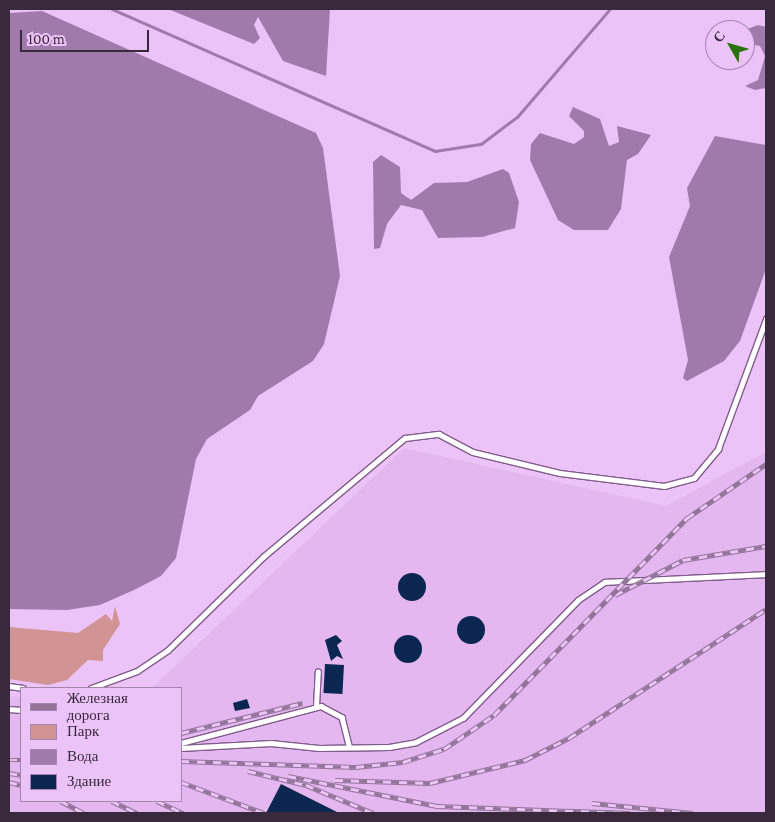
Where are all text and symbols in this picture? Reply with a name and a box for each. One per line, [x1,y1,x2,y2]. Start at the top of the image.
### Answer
scale bar [22,20,151,52]
north arrow [705,20,755,70]
text: С [710,27,728,45]
text: 100 m [28,31,65,47]
legend [20,687,182,802]
text: Железная дорога [67,690,128,723]
text: Парк [67,723,99,739]
text: Вода [67,748,98,764]
text: Здание [67,773,111,789]

